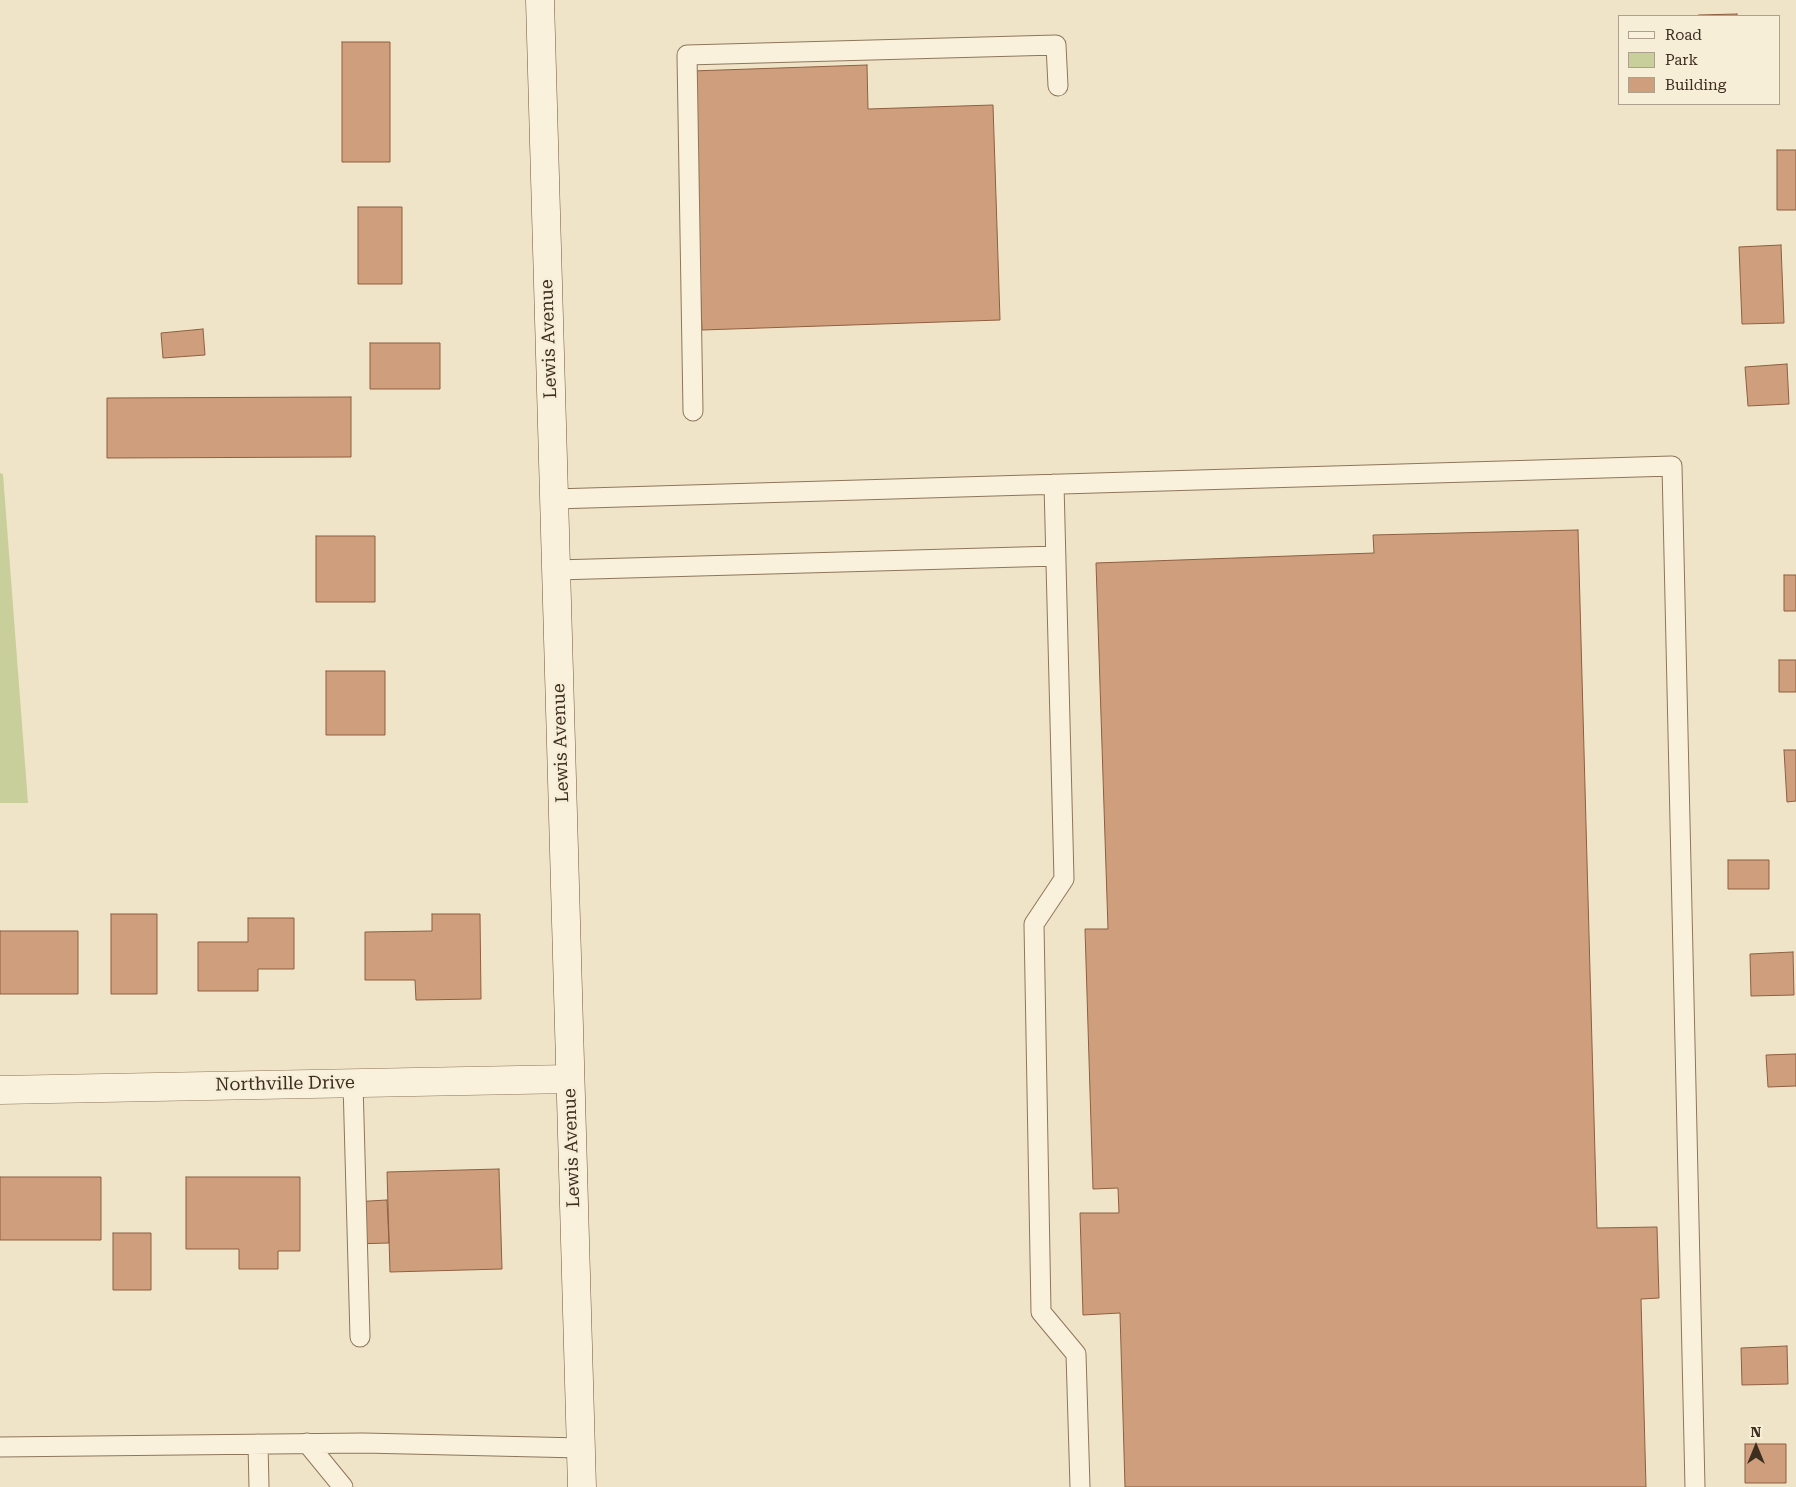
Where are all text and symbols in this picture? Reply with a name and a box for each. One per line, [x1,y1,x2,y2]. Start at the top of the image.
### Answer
legend [1618,15,1781,105]
text: Road [1665,26,1702,44]
text: Park [1665,51,1698,69]
text: Building [1665,76,1726,94]
street label: Lewis Avenue [536,279,562,399]
street label: Lewis Avenue [548,683,574,803]
street label: Northville Drive [215,1072,355,1096]
street label: Lewis Avenue [559,1088,585,1208]
north arrow [1731,1422,1781,1472]
text: N [1751,1424,1761,1440]

